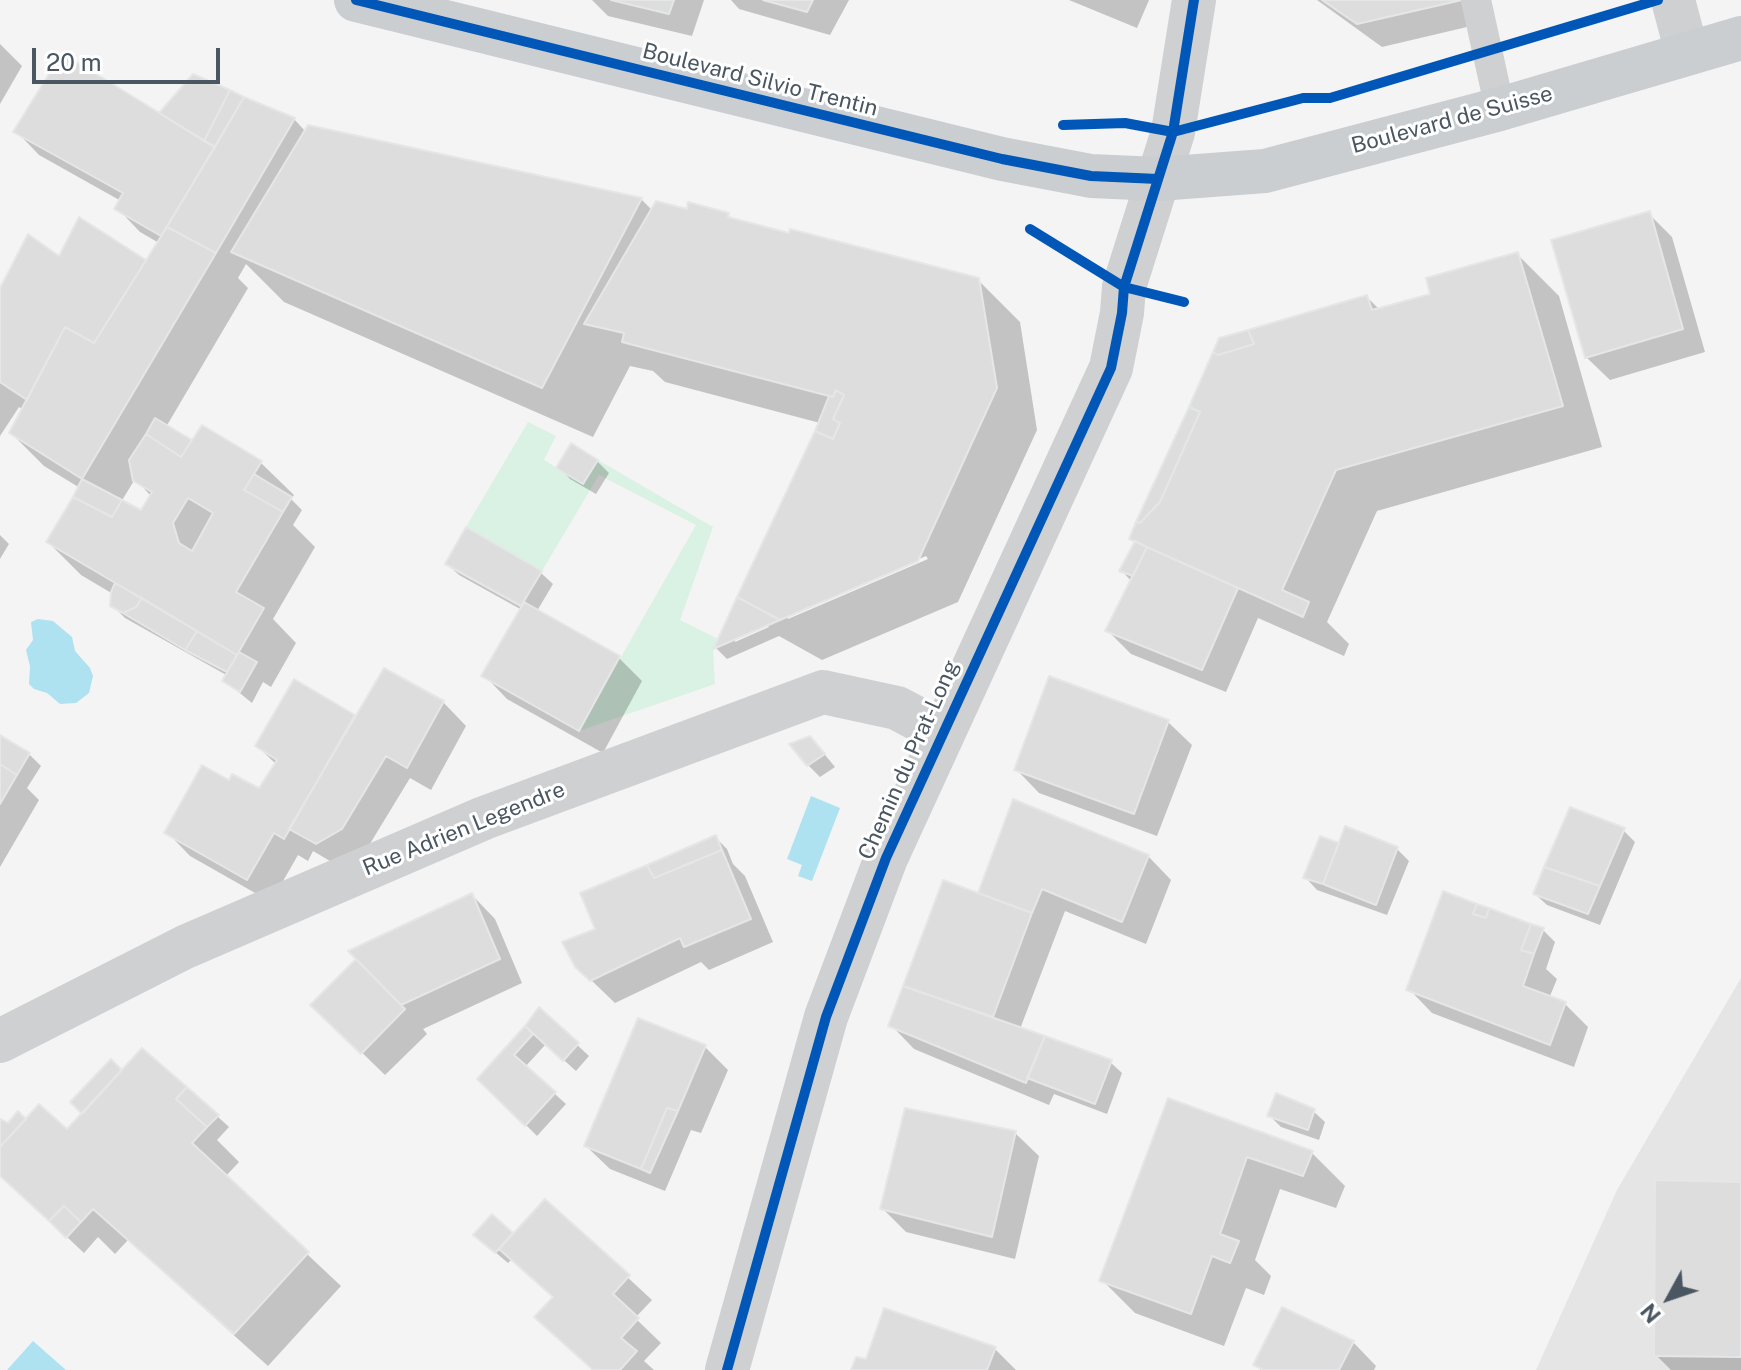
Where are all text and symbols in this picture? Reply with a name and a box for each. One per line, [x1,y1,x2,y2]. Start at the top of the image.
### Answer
scale bar [36,32,224,82]
street label: Boulevard Silvio Trentin [640,38,880,122]
text: 20 m [46,48,102,76]
street label: Boulevard de Suisse [1349,80,1555,160]
street label: Chemin du Prat-Long [853,656,965,864]
street label: Rue Adrien Legendre [359,776,569,882]
north arrow [1629,1258,1709,1338]
text: N [1635,1298,1666,1328]

